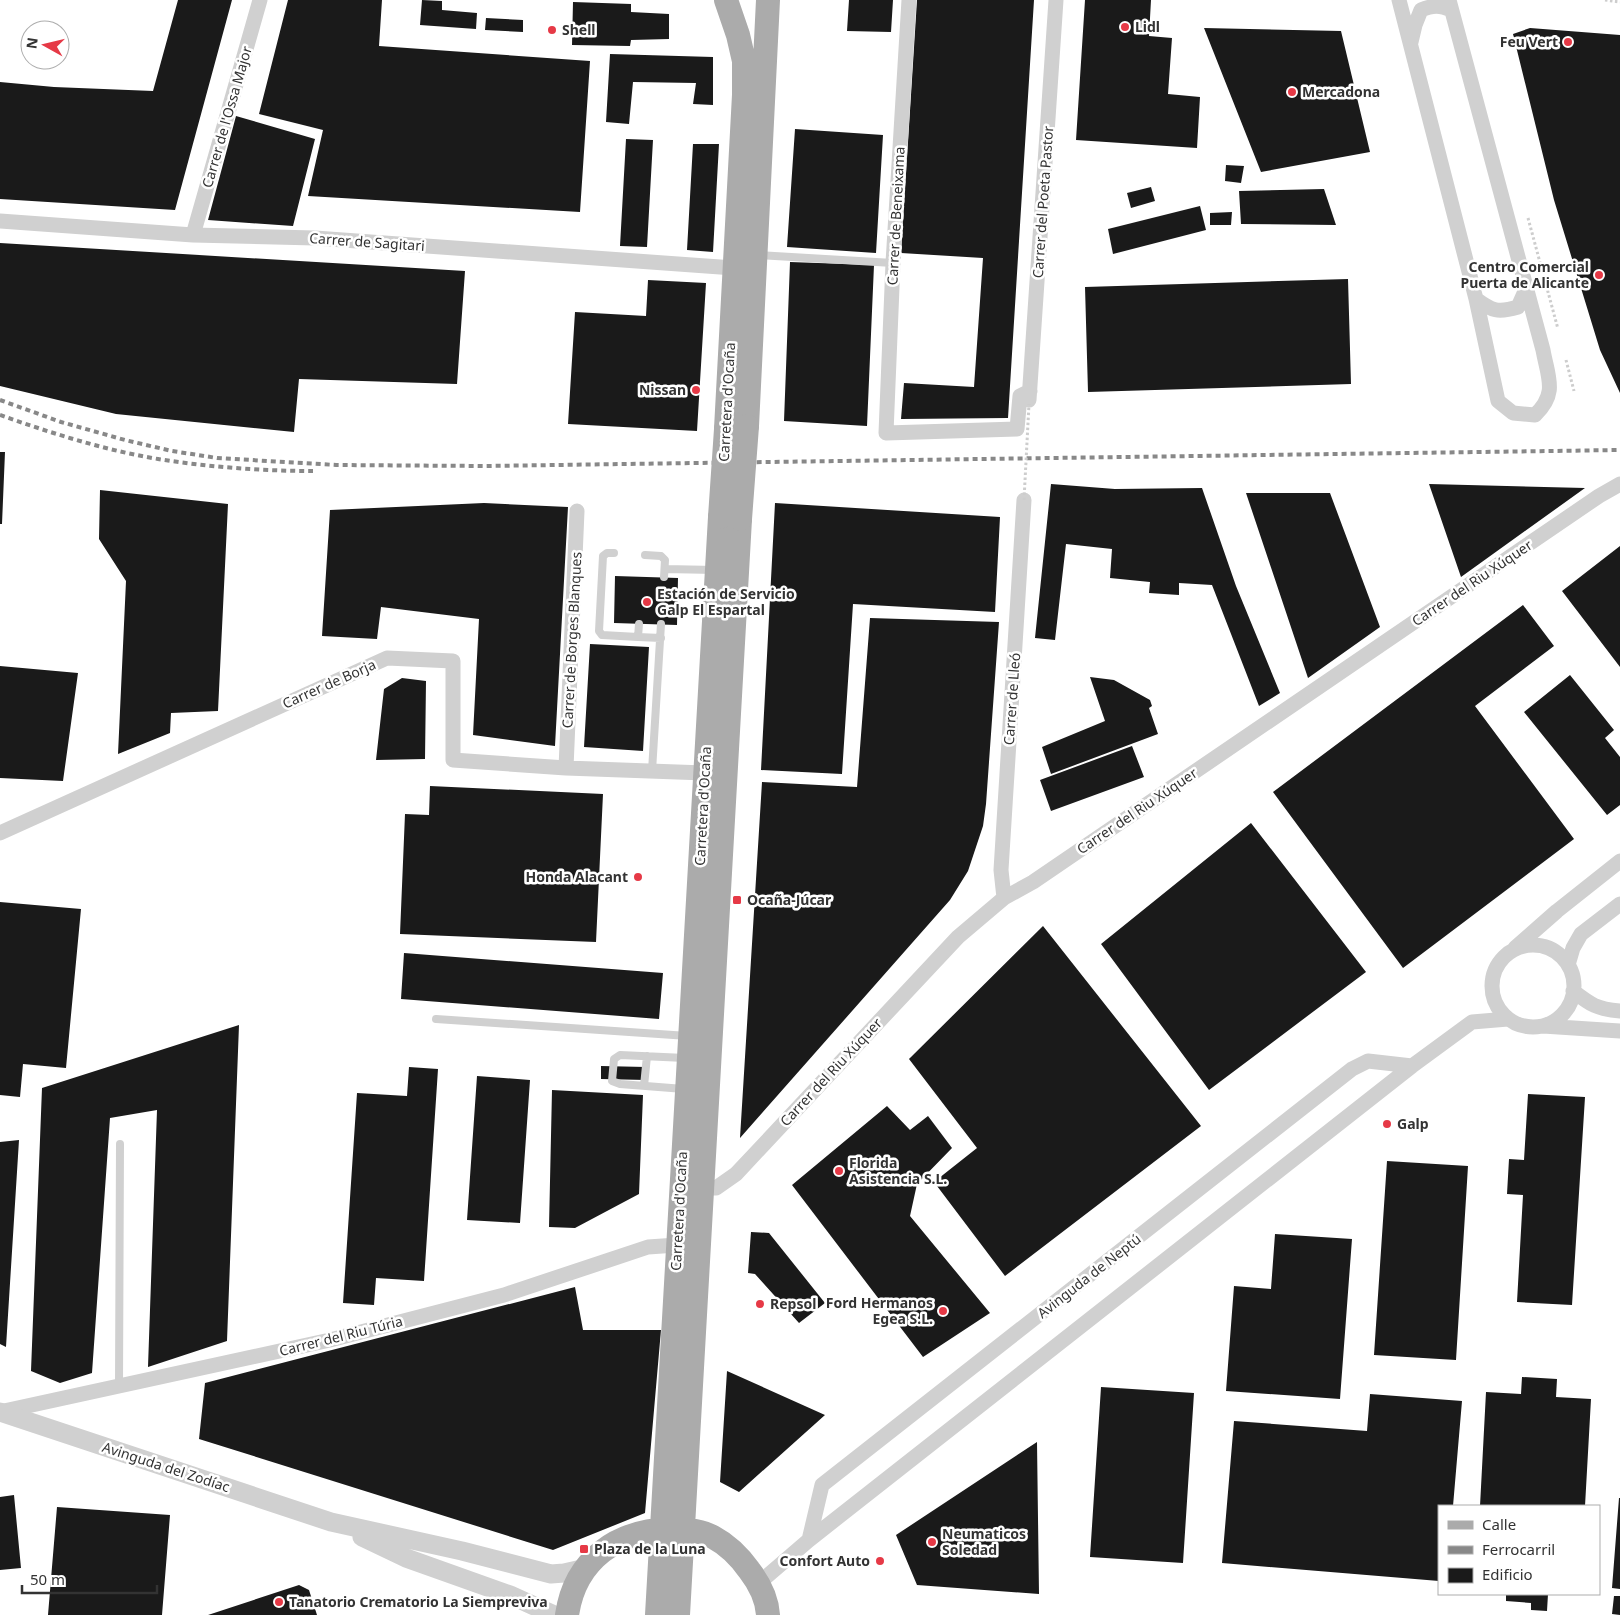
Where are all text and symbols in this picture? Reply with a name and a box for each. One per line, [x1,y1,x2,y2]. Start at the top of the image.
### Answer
place label: Lidl [1135,17,1160,36]
north arrow [20,20,70,70]
place label: Shell [562,20,596,39]
marker: Lidl [1119,21,1131,33]
marker: Shell [546,24,558,36]
place label: Feu Vert [1500,32,1558,51]
text: N [21,36,42,50]
marker: Feu Vert [1562,36,1574,48]
street label: Carrer de l'Ossa Major [197,44,256,190]
place label: Mercadona [1302,82,1380,101]
marker: Mercadona [1286,86,1298,98]
street label: Carrer del Poeta Pastor [1028,125,1057,279]
street label: Carrer de Beneixama [882,146,909,286]
street label: Carrer de Sagitari [309,228,425,255]
place label: Centro Comercial Puerta de Alicante [1460,257,1589,292]
marker: Centro Comercial Puerta de Alicante [1593,269,1605,281]
street label: Carretera d'Ocaña [714,342,739,462]
place label: Nissan [639,380,686,399]
marker: Nissan [690,384,702,396]
street label: Carrer del Riu Xúquer [1408,535,1536,630]
street label: Carrer de Borges Blanques [557,551,586,729]
place label: Estación de Servicio Galp El Espartal [657,584,795,619]
marker: Estación de Servicio Galp El Espartal [641,596,653,608]
street label: Carrer de Lleó [999,652,1024,746]
street label: Carrer de Borja [279,654,378,713]
street label: Carretera d'Ocaña [690,746,715,866]
street label: Carrer del Riu Xúquer [1073,763,1201,858]
place label: Honda Alacant [526,867,628,886]
marker: Honda Alacant [632,871,644,883]
place label: Ocaña-Júcar [747,890,832,909]
marker: Ocaña-Júcar [731,894,743,906]
street label: Carrer del Riu Xúquer [775,1013,886,1130]
place label: Galp [1397,1114,1429,1133]
marker: Galp [1381,1118,1393,1130]
street label: Carretera d'Ocaña [666,1151,691,1271]
place label: Florida Asistencia S.L. [849,1153,947,1188]
marker: Florida Asistencia S.L. [833,1165,845,1177]
street label: Avinguda de Neptú [1033,1229,1144,1322]
place label: Ford Hermanos Egea S.L. [826,1293,933,1328]
place label: Repsol [770,1294,816,1313]
marker: Repsol [754,1298,766,1310]
marker: Ford Hermanos Egea S.L. [937,1305,949,1317]
street label: Carrer del Riu Túria [277,1311,405,1360]
street label: Avinguda del Zodíac [100,1437,232,1496]
legend [1438,1505,1600,1595]
text: Calle [1482,1514,1516,1534]
place label: Neumaticos Soledad [942,1524,1026,1559]
marker: Neumaticos Soledad [926,1536,938,1548]
place label: Plaza de la Luna [594,1539,706,1558]
text: Ferrocarril [1482,1539,1555,1559]
marker: Plaza de la Luna [578,1543,590,1555]
place label: Confort Auto [779,1551,870,1570]
marker: Confort Auto [874,1555,886,1567]
scale bar [22,1562,158,1594]
text: Edificio [1482,1564,1533,1584]
text: 50 m [30,1569,65,1589]
place label: Tanatorio Crematorio La Siempreviva [289,1592,548,1611]
marker: Tanatorio Crematorio La Siempreviva [273,1596,285,1608]

